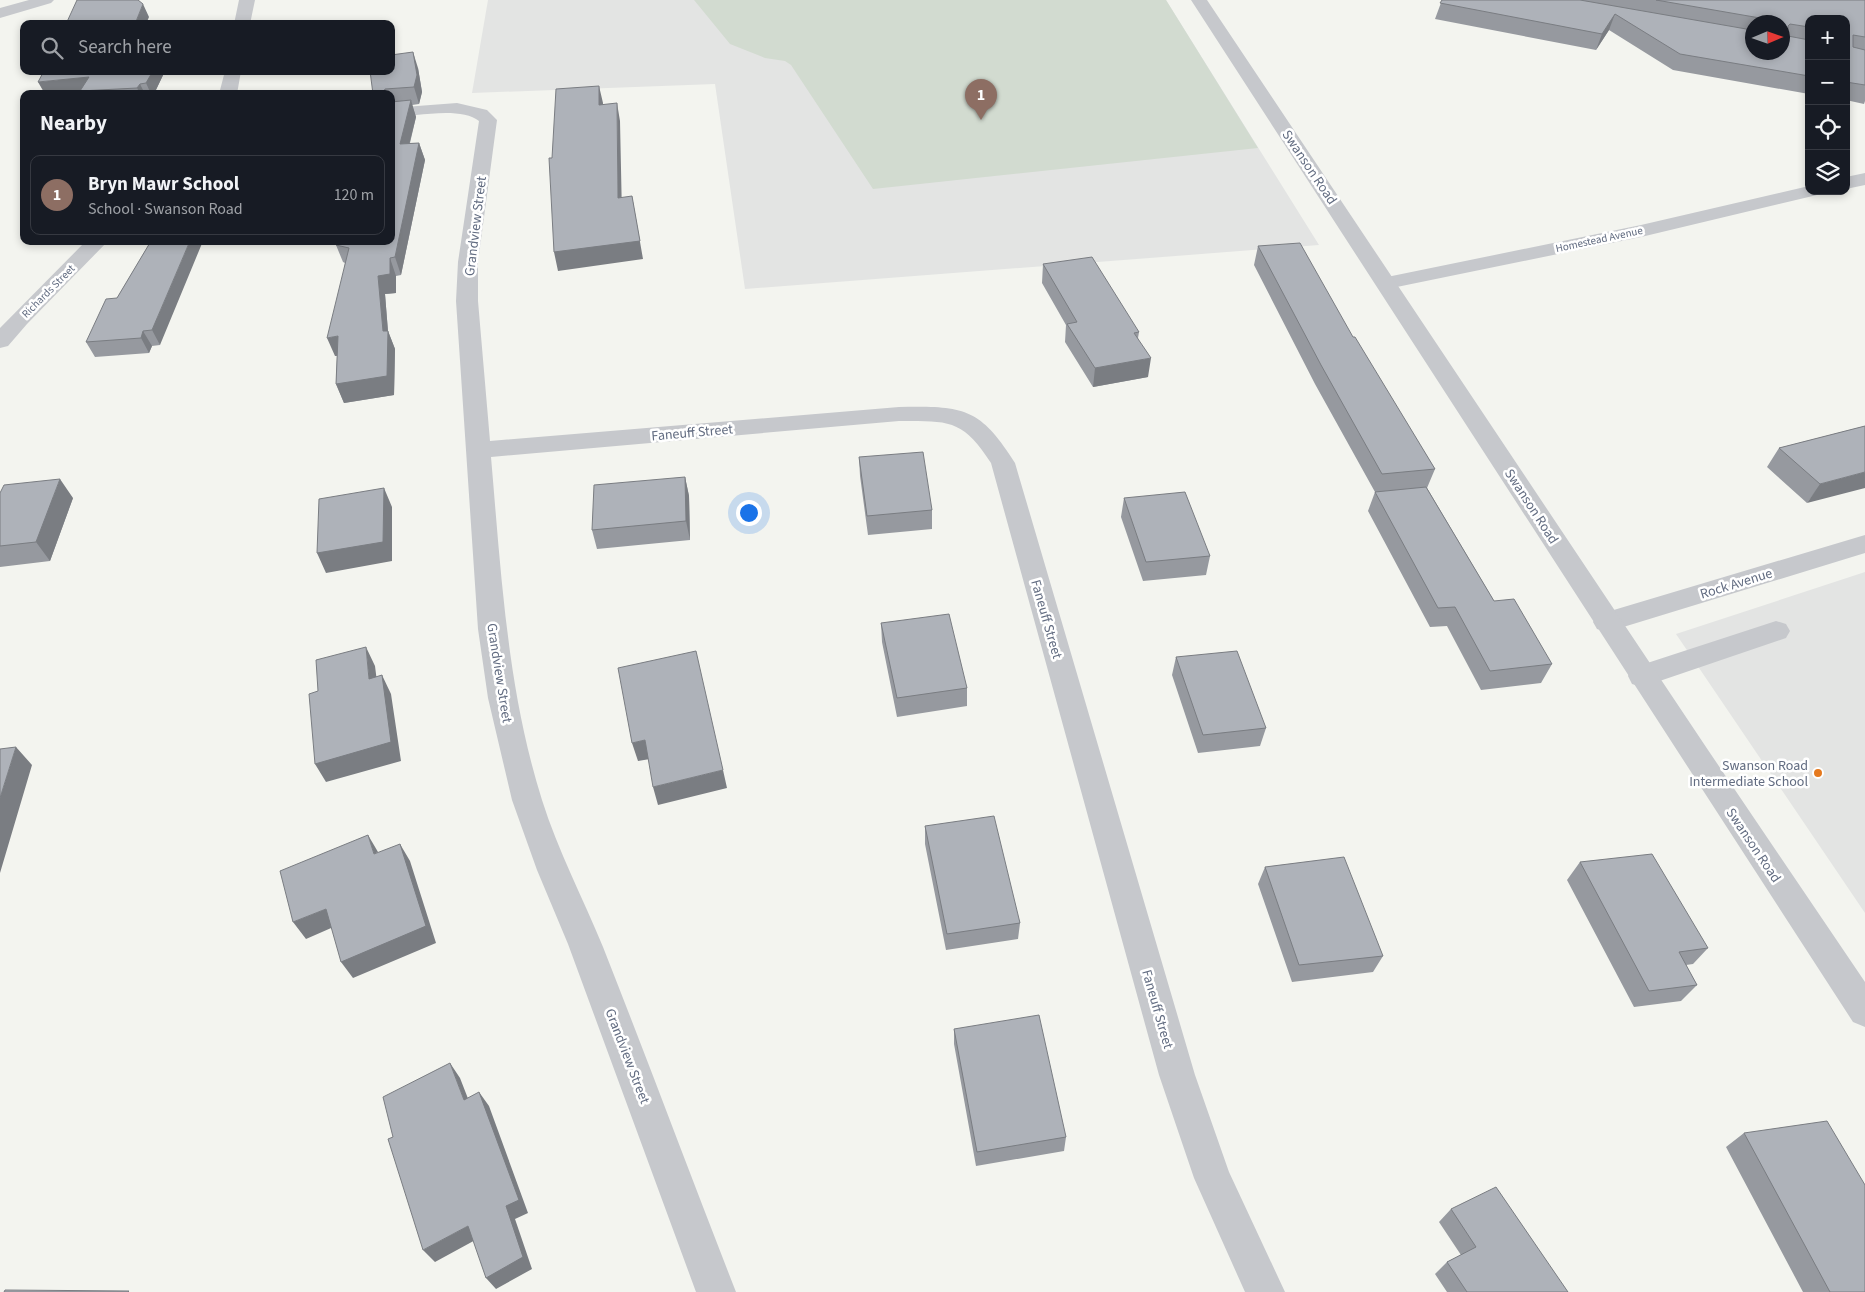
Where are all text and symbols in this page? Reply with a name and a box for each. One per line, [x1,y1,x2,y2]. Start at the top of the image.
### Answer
north arrow [1745,15,1790,60]
map controls [1805,15,1850,195]
button: + [1805,15,1850,60]
search box [20,20,395,75]
icon: search [38,34,66,62]
text: Search here [78,34,172,61]
button: − [1805,60,1850,105]
pin: 1 [965,79,997,120]
button: locate [1805,105,1850,150]
text: Nearby [40,108,107,138]
street label: Swanson Road [1277,126,1342,209]
button: layers [1805,150,1850,195]
text: Bryn Mawr School [88,171,239,198]
street label: Grandview Street [460,175,492,277]
text: 1 [53,184,61,206]
text: 120 m [334,184,374,206]
text: School · Swanson Road [88,198,243,220]
street label: Homestead Avenue [1554,223,1645,256]
street label: Richards Street [18,261,78,321]
street label: Faneuff Street [651,419,734,447]
street label: Swanson Road [1499,465,1563,548]
your location [736,500,762,526]
street label: Rock Avenue [1698,563,1775,604]
street label: Faneuff Street [1025,577,1067,662]
street label: Grandview Street [481,622,517,725]
place label: Swanson Road Intermediate School [1689,756,1808,792]
marker: Swanson Road Intermediate School [1812,767,1824,779]
street label: Swanson Road [1721,804,1786,887]
street label: Faneuff Street [1136,967,1178,1052]
street label: Grandview Street [600,1006,655,1107]

